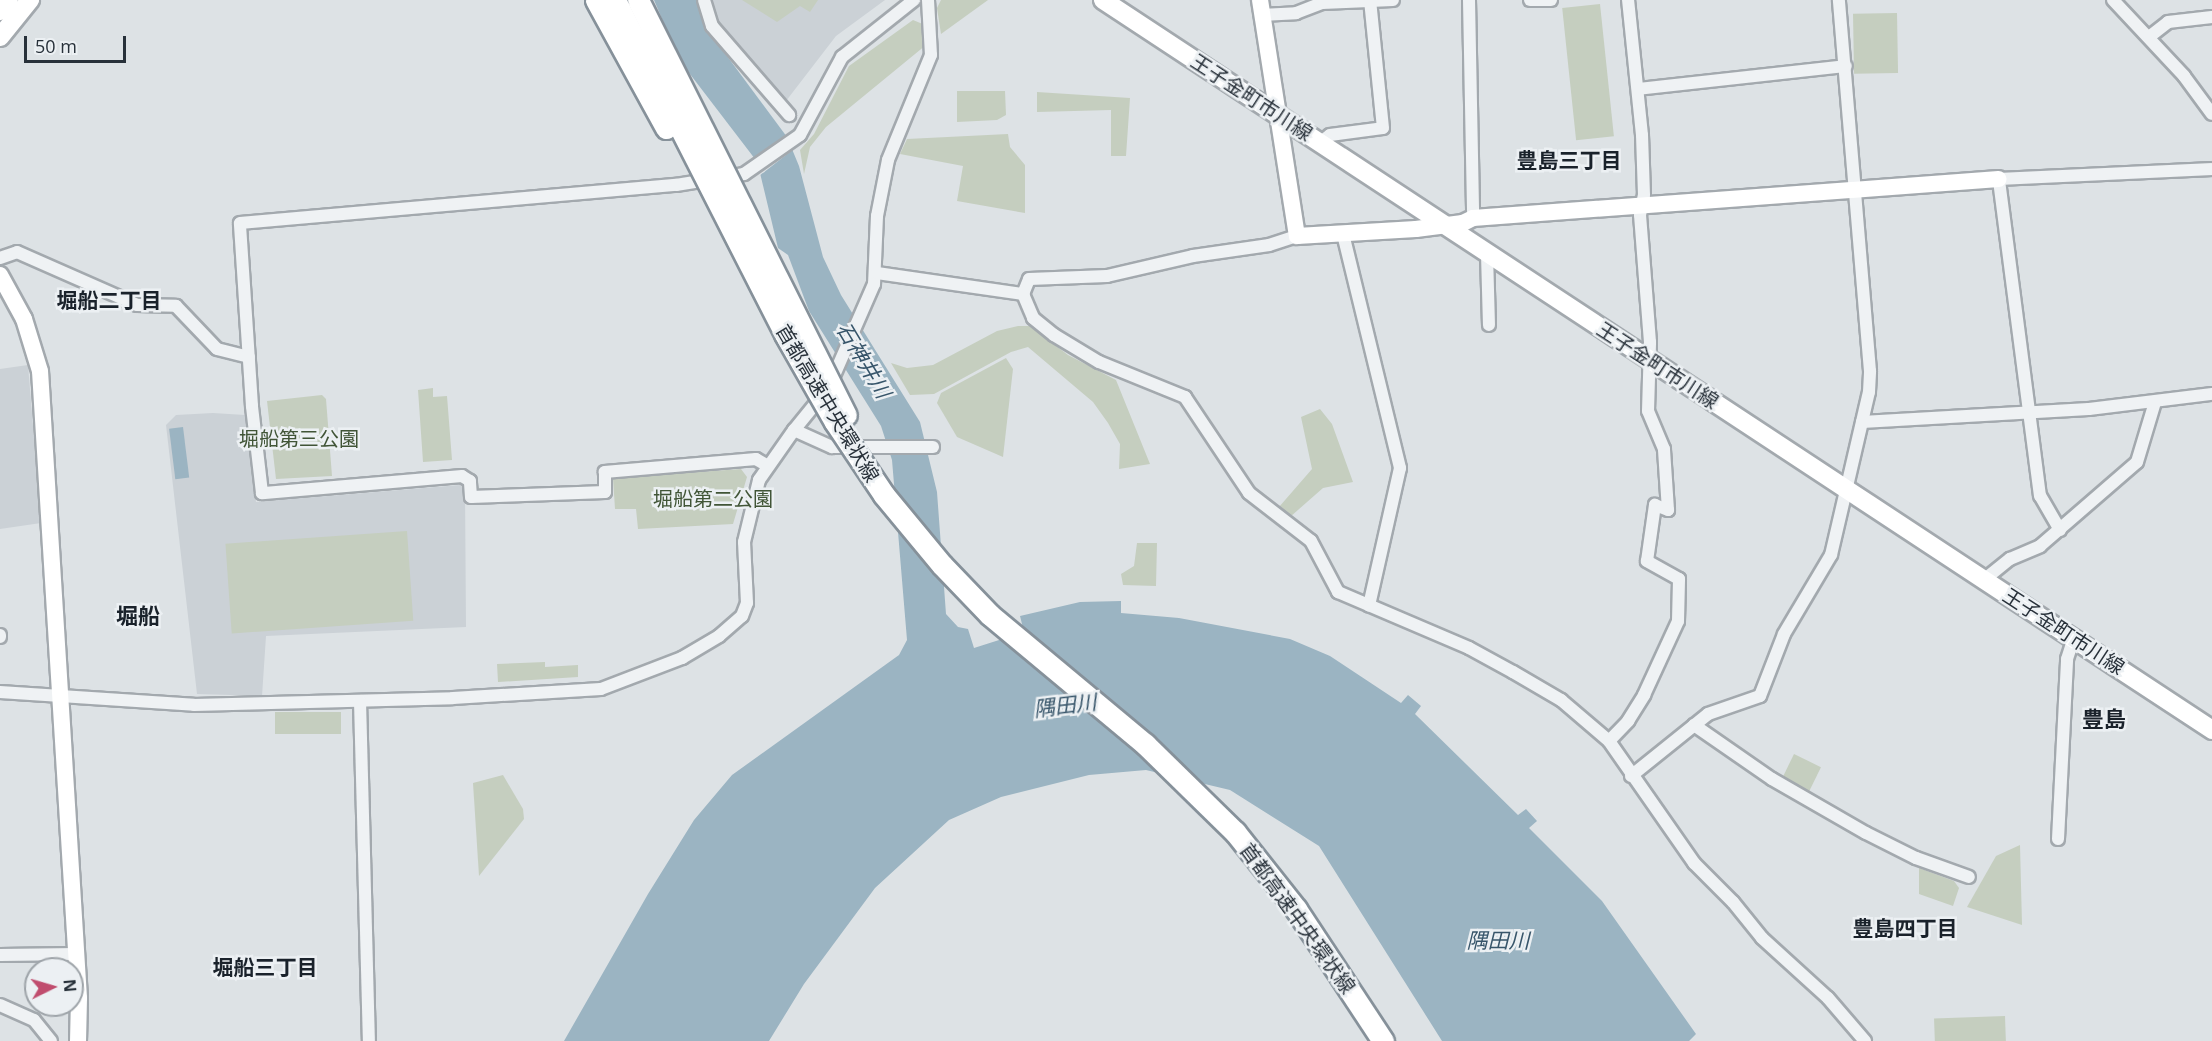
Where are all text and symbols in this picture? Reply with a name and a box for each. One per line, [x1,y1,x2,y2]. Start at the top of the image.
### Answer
scale bar [27,24,129,62]
text: 50 m [35,34,77,58]
street label: 王子金町市川線 [1187,49,1317,145]
district label: 豊島三丁目 [1517,147,1621,173]
district label: 堀船二丁目 [57,287,161,313]
street label: 王子金町市川線 [1593,317,1723,413]
water label: 石神井川 [832,318,896,402]
street label: 首都高速中央環状線 [771,320,885,486]
park label: 堀船第三公園 [239,426,359,450]
park label: 堀船第二公園 [653,486,773,510]
street label: 王子金町市川線 [1999,583,2129,679]
district label: 堀船 [116,603,160,629]
water label: 隅田川 [1032,689,1098,721]
district label: 豊島 [2082,706,2126,732]
street label: 首都高速中央環状線 [1235,838,1361,998]
district label: 豊島四丁目 [1853,915,1957,941]
water label: 隅田川 [1467,927,1529,953]
district label: 堀船三丁目 [213,954,317,980]
north arrow [24,957,84,1017]
text: N [58,978,81,993]

